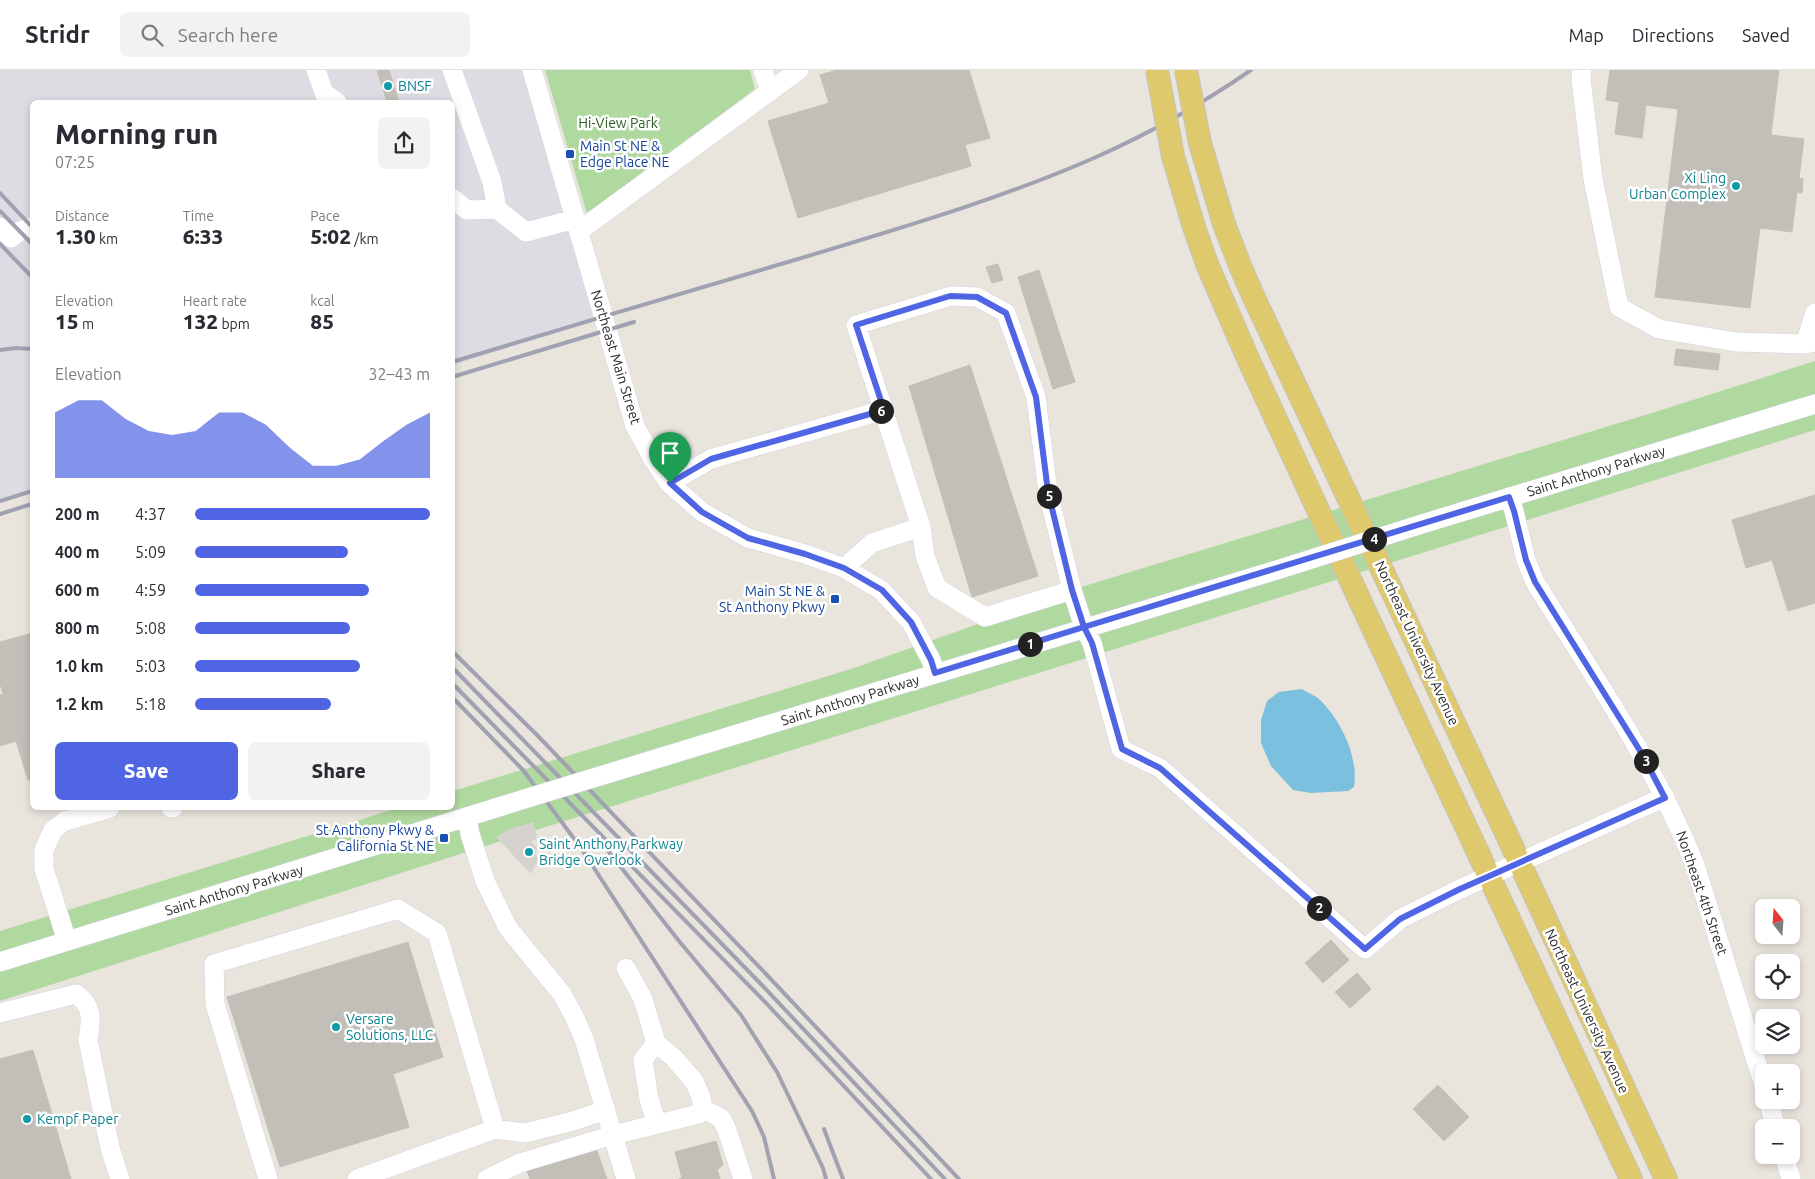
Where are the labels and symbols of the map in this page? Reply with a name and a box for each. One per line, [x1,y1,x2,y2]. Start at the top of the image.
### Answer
place label: BNSF [398,78,432,94]
marker: BNSF [382,80,394,92]
park label: Hi-View Park [578,115,658,131]
place label: Main St NE & Edge Place NE [580,138,670,170]
marker: Main St NE & Edge Place NE [564,148,576,160]
place label: Xi Ling Urban Complex [1629,170,1726,202]
marker: Xi Ling Urban Complex [1730,180,1742,192]
street label: Northeast Main Street [588,288,644,427]
pin: 6 [868,398,894,424]
pin [649,432,691,483]
street label: Saint Anthony Parkway [1525,442,1667,500]
pin: 5 [1036,484,1062,508]
pin: 4 [1362,526,1386,552]
street label: Northeast University Avenue [1372,558,1462,728]
place label: Main St NE & St Anthony Pkwy [719,583,826,615]
marker: Main St NE & St Anthony Pkwy [829,593,841,605]
pin: 1 [1018,632,1042,656]
street label: Saint Anthony Parkway [779,671,921,729]
pin: 3 [1634,748,1658,774]
place label: St Anthony Pkwy & California St NE [316,822,435,854]
street label: Northeast 4th Street [1673,829,1731,958]
marker: St Anthony Pkwy & California St NE [438,832,450,844]
place label: Saint Anthony Parkway Bridge Overlook [539,836,683,868]
marker: Saint Anthony Parkway Bridge Overlook [523,846,535,858]
street label: Saint Anthony Parkway [163,861,305,919]
pin: 2 [1306,896,1332,920]
north arrow [1755,899,1800,944]
street label: Northeast University Avenue [1542,926,1632,1096]
place label: Versare Solutions, LLC [346,1011,434,1043]
marker: Versare Solutions, LLC [330,1021,342,1033]
place label: Kempf Paper [37,1111,119,1127]
marker: Kempf Paper [21,1113,33,1125]

